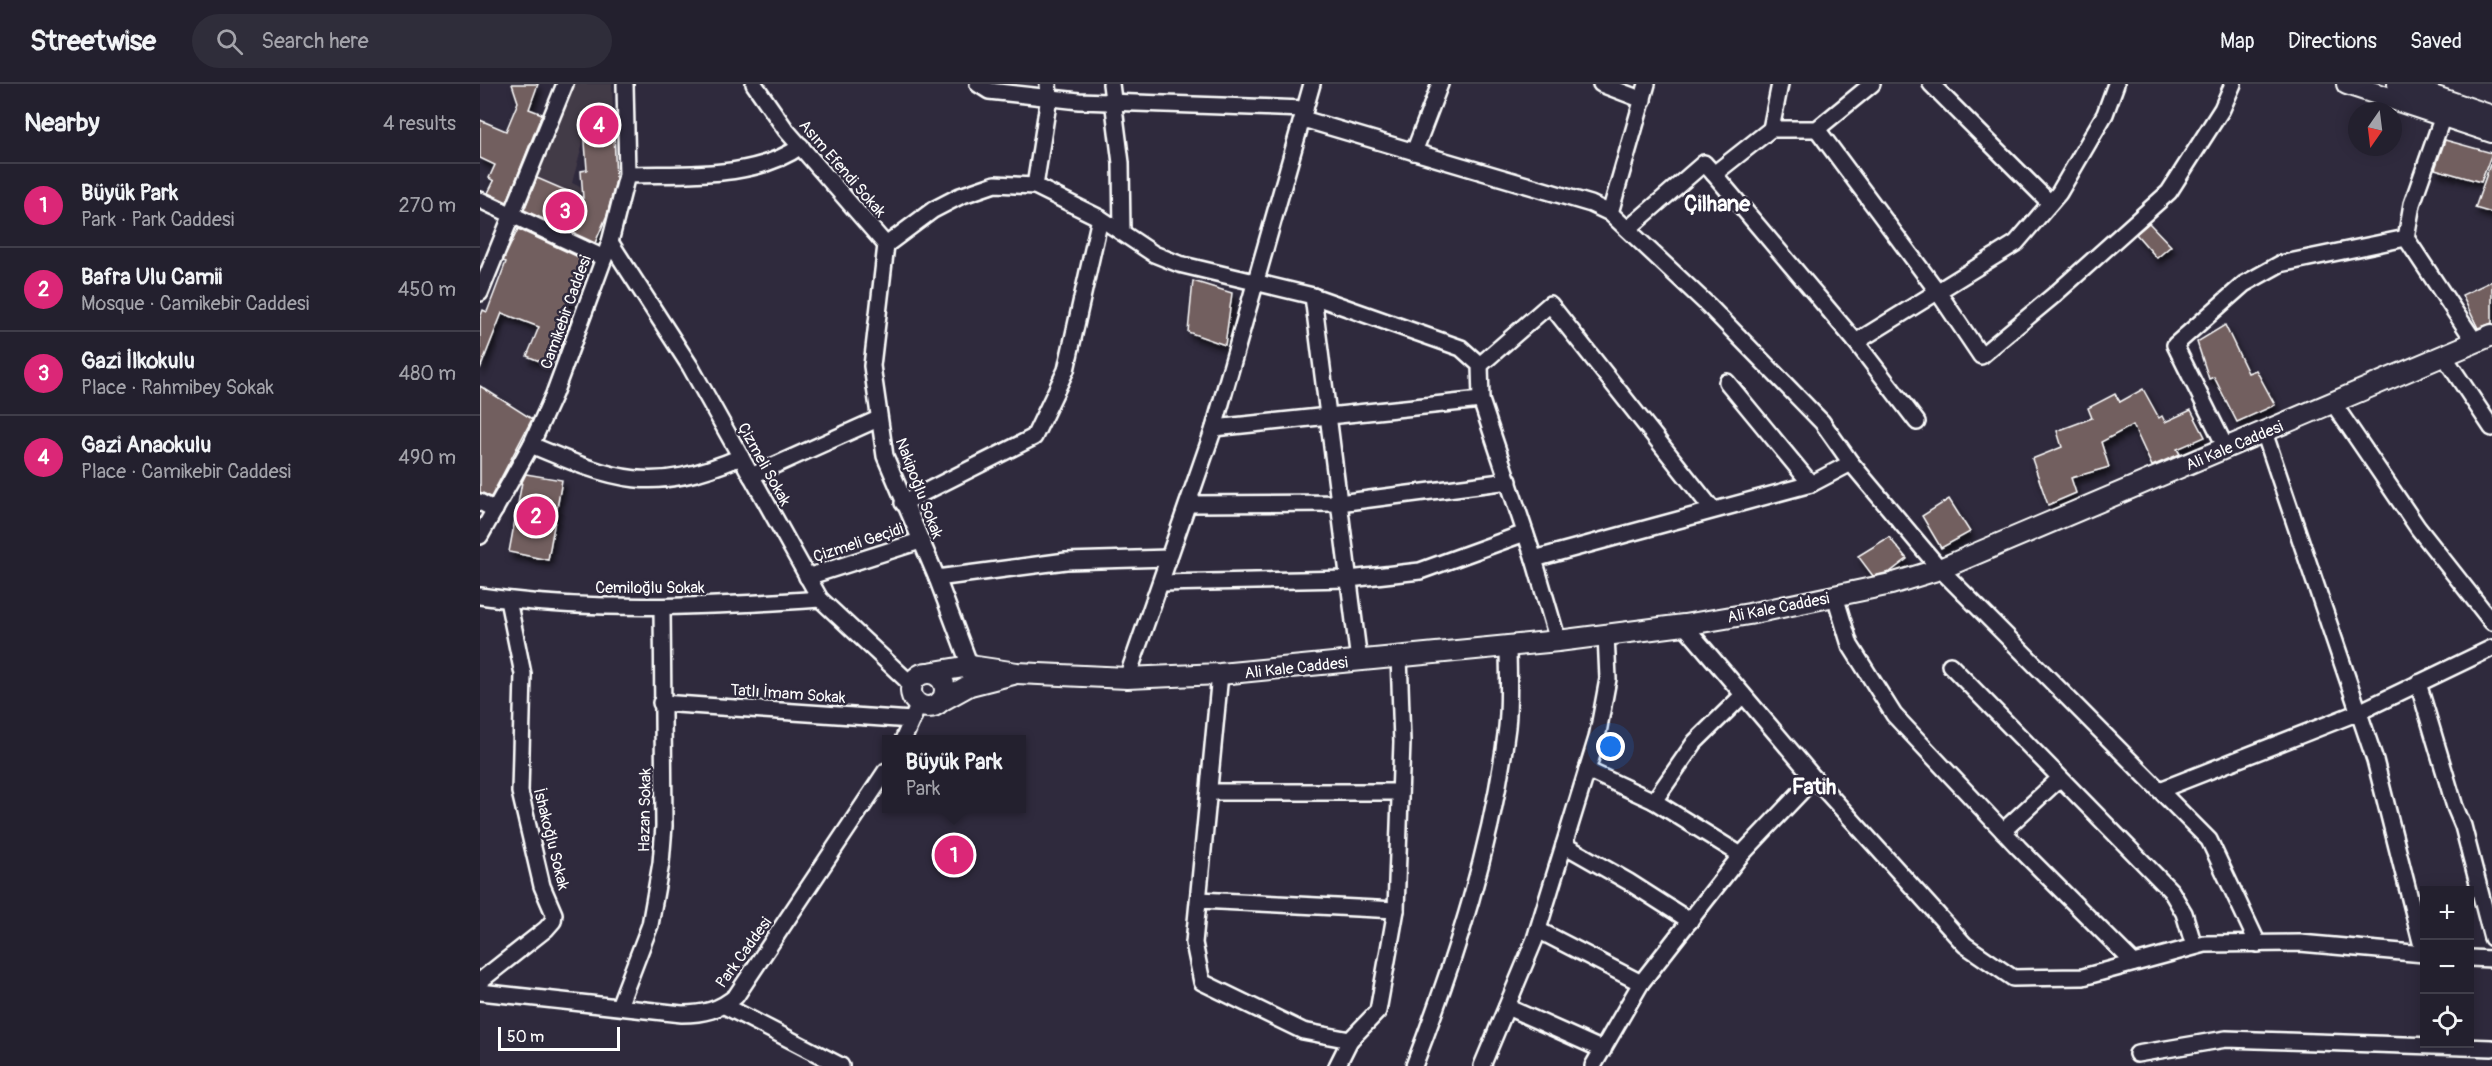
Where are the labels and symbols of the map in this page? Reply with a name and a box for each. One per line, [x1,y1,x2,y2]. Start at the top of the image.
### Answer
pin: 4 [580,102,618,147]
north arrow [2348,102,2402,156]
street label: Asım Efendi Sokak [794,116,890,222]
pin: 3 [546,188,584,234]
district label: Çilhane [1684,190,1751,218]
street label: Camikebir Caddesi [536,252,596,372]
street label: Ali Kale Caddesi [2183,416,2286,475]
street label: Çizmeli Sokak [733,419,795,510]
street label: Nakipoğlu Sokak [891,435,948,542]
pin: 2 [516,494,556,538]
street label: Çizmeli Geçidi [811,519,906,567]
street label: Cemiloğlu Sokak [595,578,705,598]
street label: Ali Kale Caddesi [1725,588,1831,628]
street label: Ali Kale Caddesi [1243,653,1349,683]
street label: Tatlı İmam Sokak [730,680,847,708]
your location [1596,732,1625,761]
street label: Hazan Sokak [634,767,656,852]
district label: Fatih [1792,773,1836,801]
street label: İshakoğlu Sokak [529,786,573,893]
pin: 1 [934,832,974,878]
street label: Park Caddesi [711,913,776,992]
scale bar [498,1024,620,1052]

